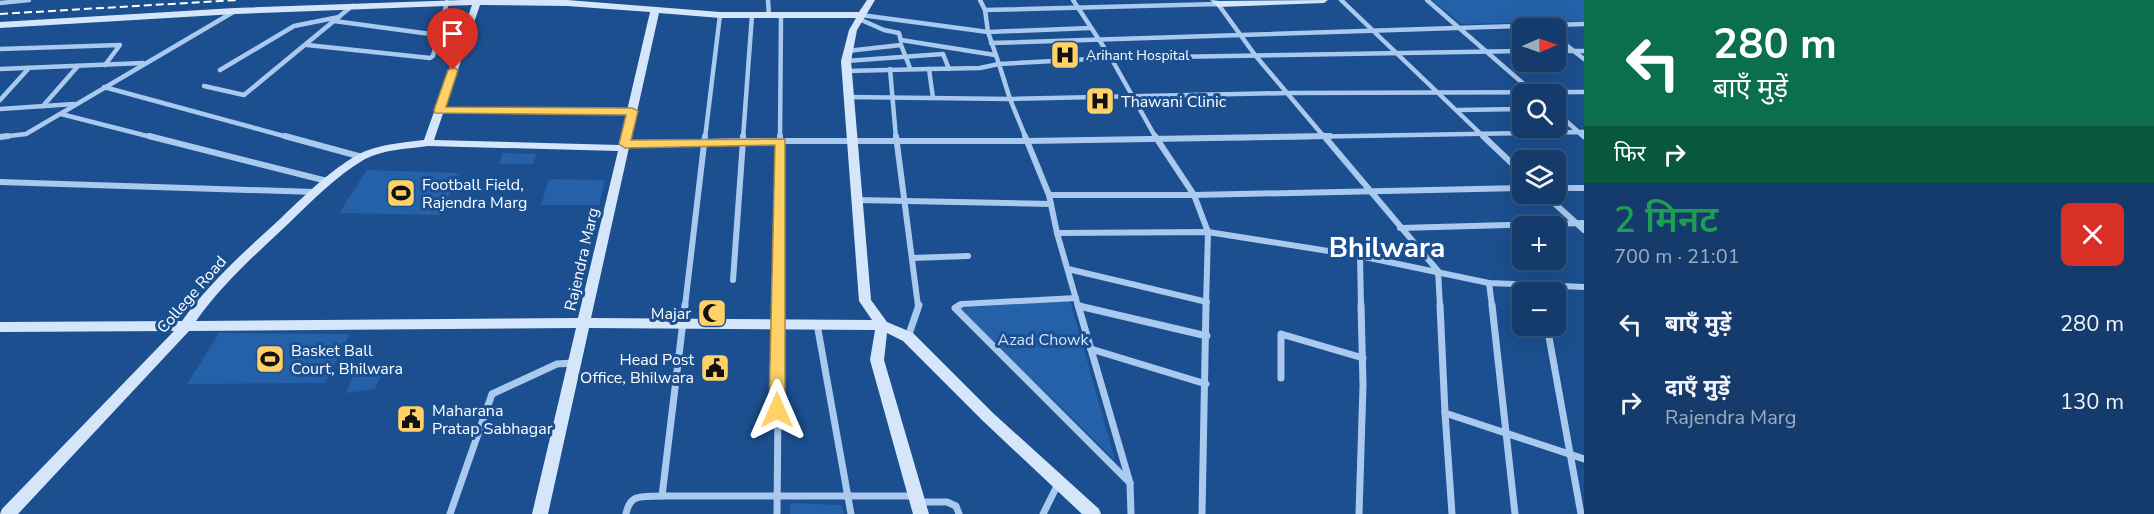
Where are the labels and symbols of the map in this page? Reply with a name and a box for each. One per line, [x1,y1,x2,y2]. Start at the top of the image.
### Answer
pin [427,8,478,70]
north arrow [1512,18,1566,72]
hospital icon: Arihant Hospital [1049,39,1081,71]
place label: Arihant Hospital [1086,46,1190,65]
hospital icon: Thawani Clinic [1084,85,1116,117]
place label: Thawani Clinic [1121,91,1227,113]
place label: Football Field, Rajendra Marg [422,174,527,214]
sports icon: Football Field, Rajendra Marg [385,177,417,209]
street label: Rajendra Marg [559,205,605,313]
district label: Bhilwara [1329,229,1445,267]
street label: College Road [152,251,232,338]
mosque icon: Majar [696,297,728,329]
place label: Majar [651,303,691,325]
park label: Azad Chowk [998,329,1089,351]
place label: Basket Ball Court, Bhilwara [291,340,403,380]
sports icon: Basket Ball Court, Bhilwara [254,343,286,375]
place label: Head Post Office, Bhilwara [580,349,694,389]
public building icon: Head Post Office, Bhilwara [699,352,731,384]
position arrow [745,378,809,442]
place label: Maharana Pratap Sabhagar [432,400,553,440]
public building icon: Maharana Pratap Sabhagar [395,403,427,435]

